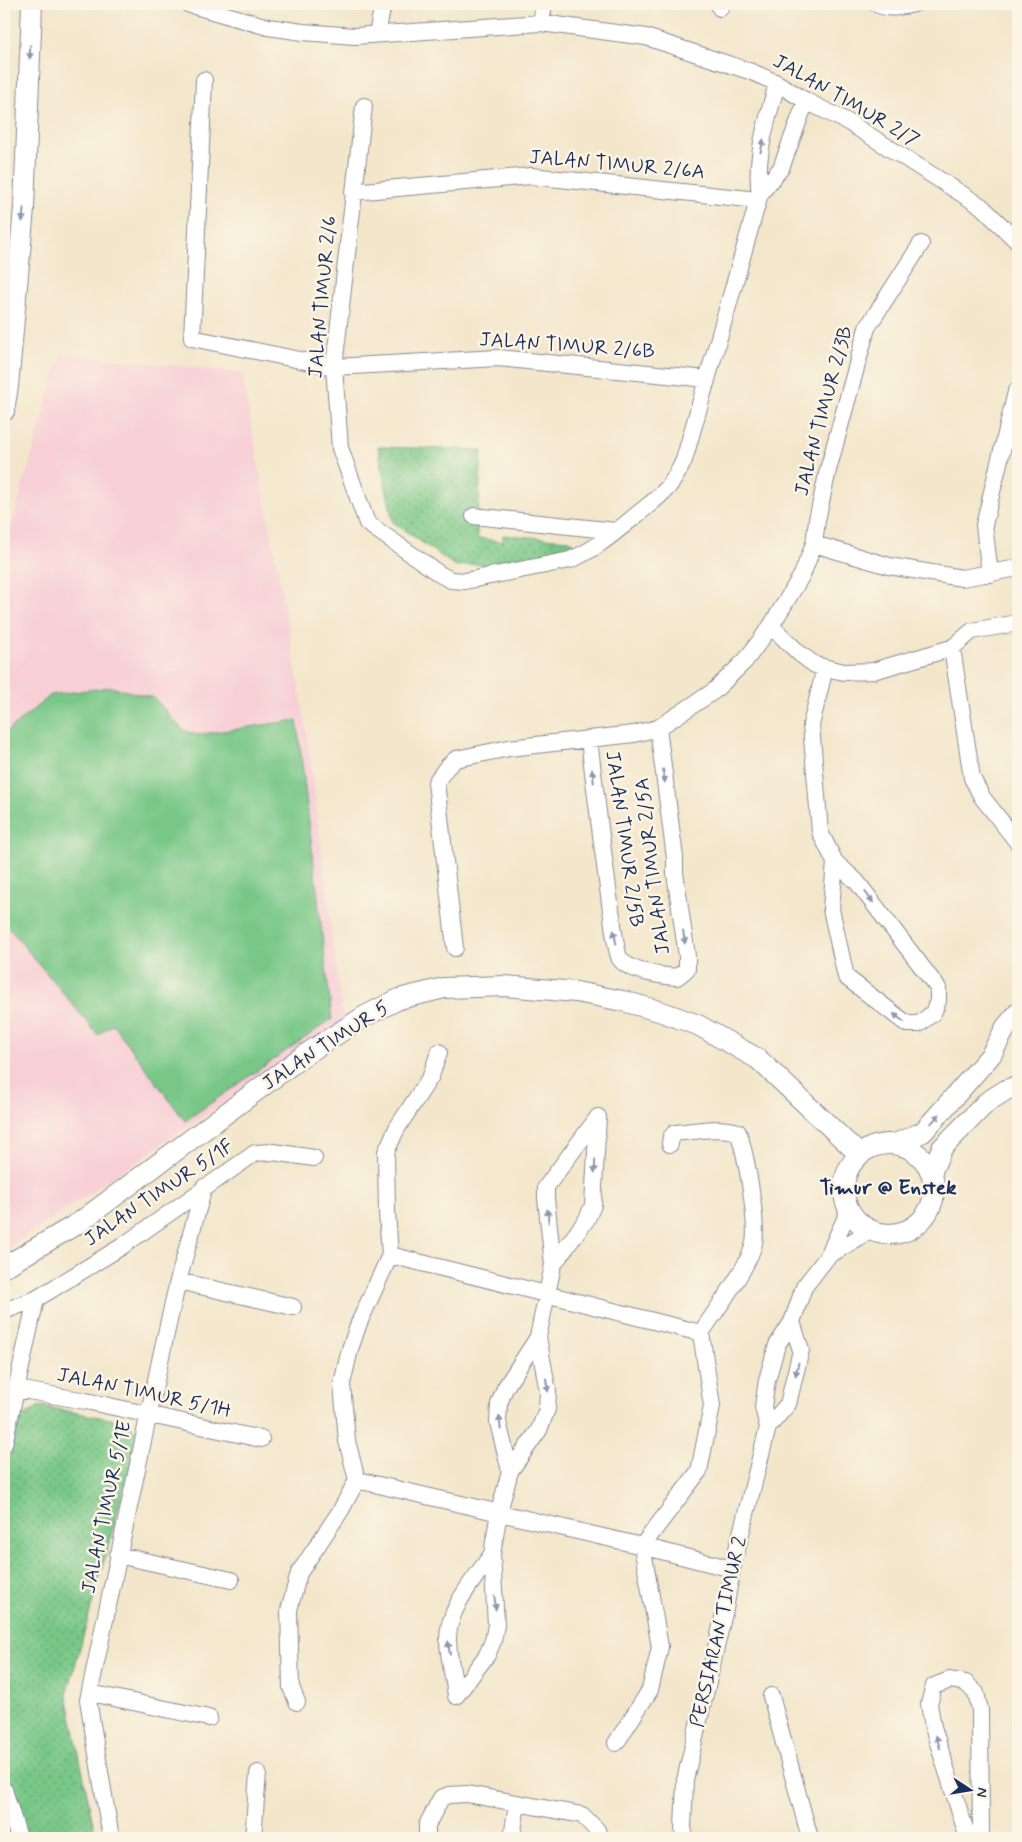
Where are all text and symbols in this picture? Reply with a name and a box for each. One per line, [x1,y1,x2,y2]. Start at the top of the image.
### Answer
one-way arrow [26,45,34,61]
street label: JALAN TIMUR 2/7 [768,48,924,154]
one-way arrow [758,138,766,153]
street label: JALAN TIMUR 2/6A [528,144,706,186]
one-way arrow [19,207,27,223]
street label: JALAN TIMUR 2/6 [302,215,344,379]
street label: JALAN TIMUR 2/3B [788,323,860,499]
street label: JALAN TIMUR 2/6B [478,326,656,366]
street label: JALAN TIMUR 2/5B [598,749,650,929]
one-way arrow [589,768,597,784]
one-way arrow [660,769,668,785]
street label: JALAN TIMUR 2/5A [629,776,677,956]
one-way arrow [863,890,874,903]
one-way arrow [611,929,619,945]
one-way arrow [680,930,688,946]
street label: JALAN TIMUR 5 [257,995,395,1097]
one-way arrow [893,1012,906,1023]
one-way arrow [929,1113,941,1125]
street label: JALAN TIMUR 5/1F [79,1133,239,1253]
one-way arrow [591,1158,599,1174]
district label: Timur @ Enstek [819,1174,957,1202]
one-way arrow [544,1208,552,1224]
street label: JALAN TIMUR 5/1H [55,1361,233,1425]
one-way arrow [793,1361,801,1376]
one-way arrow [543,1377,551,1393]
one-way arrow [495,1415,503,1431]
street label: JALAN TIMUR 5/1E [76,1418,138,1596]
street label: PERSIARAN TIMUR 2 [684,1534,754,1730]
one-way arrow [491,1595,499,1611]
one-way arrow [445,1640,453,1656]
one-way arrow [933,1734,941,1749]
north arrow [944,1764,994,1814]
text: N [972,1786,992,1799]

